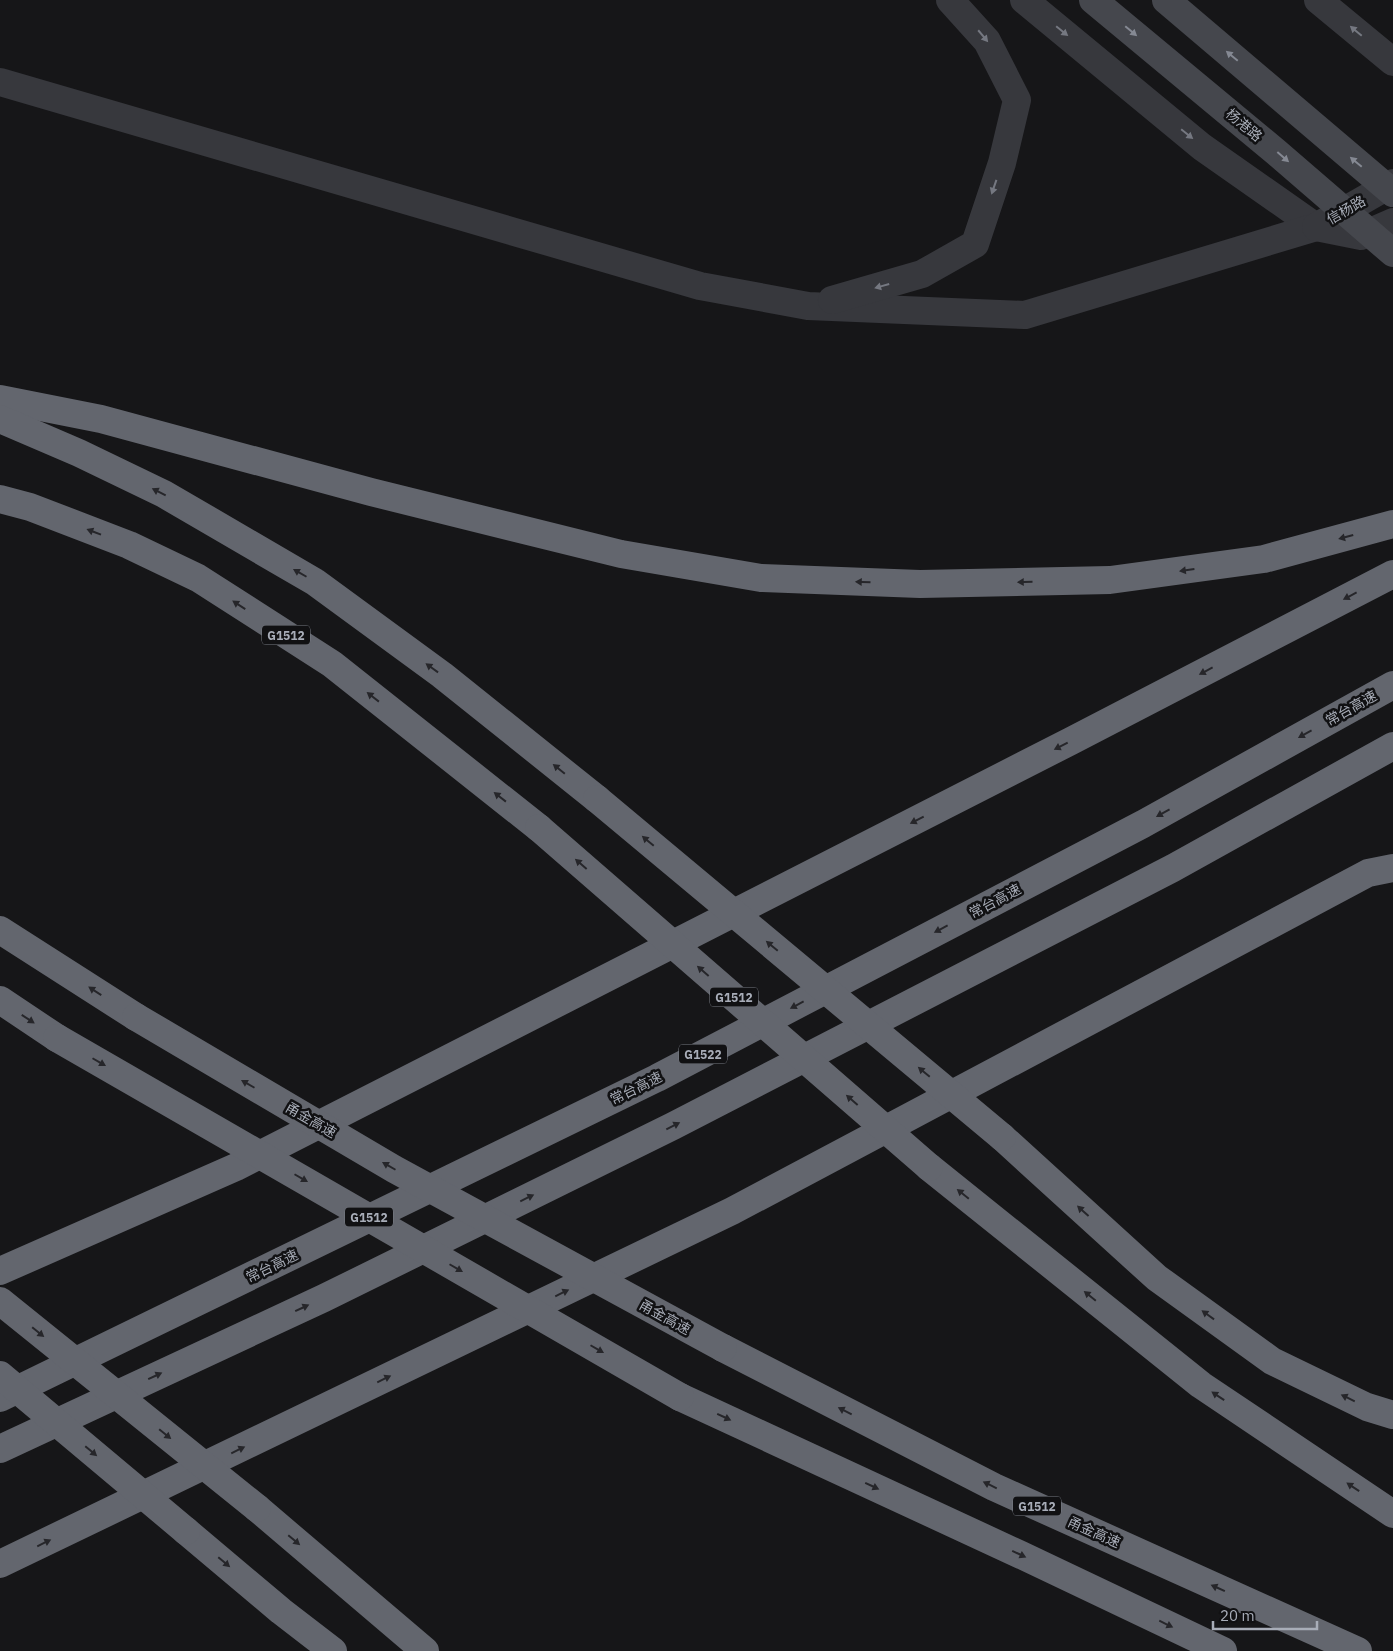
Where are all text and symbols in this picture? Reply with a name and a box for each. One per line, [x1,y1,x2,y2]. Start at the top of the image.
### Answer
one-way arrow [1055,25,1067,37]
one-way arrow [1124,26,1137,37]
one-way arrow [1349,26,1362,37]
one-way arrow [977,30,988,43]
one-way arrow [1226,51,1239,62]
street label: 杨港路 [1222,105,1266,145]
one-way arrow [1180,129,1193,140]
one-way arrow [1276,152,1289,163]
one-way arrow [1350,157,1362,168]
one-way arrow [990,179,997,194]
street label: 信杨路 [1323,192,1369,228]
one-way arrow [875,282,890,290]
one-way arrow [152,488,166,496]
one-way arrow [87,528,102,535]
one-way arrow [1338,533,1353,541]
one-way arrow [1179,566,1195,574]
one-way arrow [293,569,306,578]
one-way arrow [855,577,871,585]
one-way arrow [1017,578,1033,586]
one-way arrow [1343,592,1357,600]
one-way arrow [233,600,246,609]
road number: G1512 [262,626,310,644]
one-way arrow [425,663,439,673]
one-way arrow [1198,667,1213,675]
street label: 常台高速 [1322,687,1380,729]
one-way arrow [367,691,380,702]
one-way arrow [1297,730,1312,738]
one-way arrow [1054,742,1069,750]
one-way arrow [553,763,566,774]
one-way arrow [494,792,507,803]
one-way arrow [1155,809,1170,817]
one-way arrow [909,816,924,824]
one-way arrow [642,836,655,847]
one-way arrow [575,858,587,870]
street label: 常台高速 [966,880,1024,922]
one-way arrow [934,925,949,933]
one-way arrow [766,940,779,951]
one-way arrow [698,965,710,977]
one-way arrow [88,986,101,996]
road number: G1512 [710,988,758,1006]
one-way arrow [790,1001,805,1009]
one-way arrow [22,1014,35,1024]
road number: G1522 [679,1044,727,1064]
one-way arrow [92,1058,107,1066]
one-way arrow [918,1067,931,1078]
street label: 常台高速 [607,1068,665,1108]
one-way arrow [242,1079,255,1088]
one-way arrow [846,1095,859,1106]
street label: 甬金高速 [282,1098,340,1142]
one-way arrow [666,1122,680,1130]
one-way arrow [382,1161,395,1170]
one-way arrow [293,1174,308,1182]
one-way arrow [957,1189,970,1200]
one-way arrow [520,1194,534,1202]
one-way arrow [1078,1205,1090,1217]
road number: G1512 [345,1208,393,1226]
street label: 常台高速 [243,1246,301,1286]
one-way arrow [449,1264,464,1272]
one-way arrow [555,1289,569,1297]
one-way arrow [1084,1291,1097,1302]
street label: 甬金高速 [636,1296,694,1338]
one-way arrow [295,1303,310,1312]
one-way arrow [1201,1310,1215,1320]
one-way arrow [31,1326,44,1337]
one-way arrow [591,1345,604,1354]
one-way arrow [148,1372,162,1380]
one-way arrow [377,1375,391,1383]
one-way arrow [1211,1392,1224,1401]
one-way arrow [1340,1393,1355,1402]
one-way arrow [838,1407,852,1415]
one-way arrow [717,1414,731,1422]
one-way arrow [158,1428,171,1439]
one-way arrow [84,1446,97,1457]
one-way arrow [231,1446,245,1454]
one-way arrow [983,1480,997,1488]
one-way arrow [865,1482,879,1490]
one-way arrow [1346,1482,1359,1492]
road number: G1512 [1013,1496,1061,1515]
street label: 甬金高速 [1065,1512,1123,1552]
one-way arrow [288,1534,300,1546]
one-way arrow [37,1539,51,1547]
one-way arrow [1012,1550,1026,1558]
one-way arrow [217,1557,230,1568]
one-way arrow [1211,1583,1225,1591]
scale bar [1213,1598,1317,1630]
text: 20 m [1220,1606,1255,1625]
one-way arrow [1159,1620,1173,1628]

